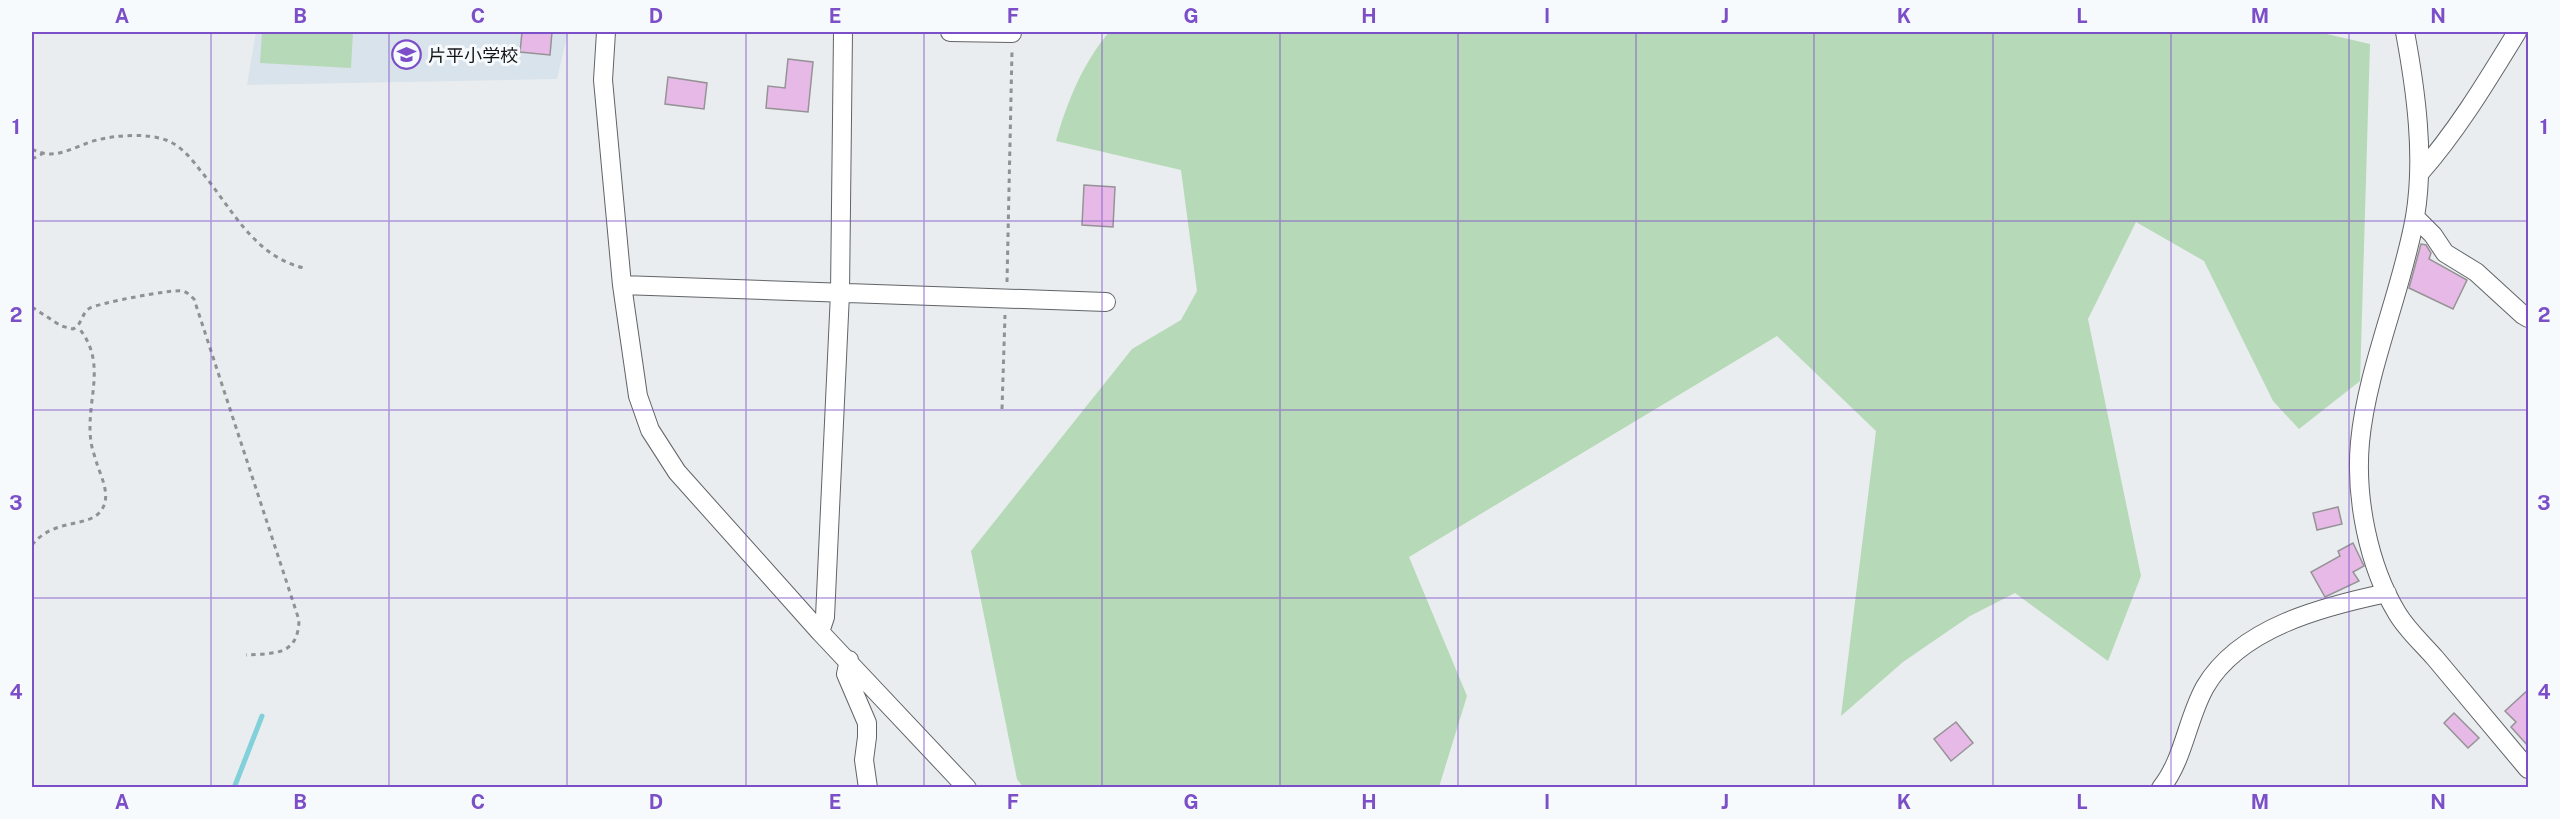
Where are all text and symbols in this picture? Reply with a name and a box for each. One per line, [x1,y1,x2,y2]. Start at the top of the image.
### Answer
text: A [115,4,129,28]
text: B [293,4,307,28]
text: C [471,4,485,28]
text: D [649,4,663,28]
text: E [829,4,841,28]
text: F [1007,4,1019,28]
text: G [1183,4,1199,28]
text: H [1361,4,1377,28]
text: I [1544,4,1550,28]
text: J [1721,4,1729,28]
text: K [1897,4,1911,28]
text: L [2076,4,2088,28]
text: M [2251,4,2269,28]
text: N [2430,4,2446,28]
school or university icon: 片平小学校 [391,39,423,71]
place label: 片平小学校 [428,45,518,66]
text: 1 [12,115,20,139]
text: 1 [2540,115,2548,139]
text: 2 [10,303,22,327]
text: 2 [2538,303,2550,327]
text: 3 [9,491,23,515]
text: 3 [2537,491,2551,515]
text: 4 [9,680,23,704]
text: 4 [2537,680,2551,704]
text: A [115,790,129,814]
text: B [293,790,307,814]
text: C [471,790,485,814]
text: D [649,790,663,814]
text: E [829,790,841,814]
text: F [1007,790,1019,814]
text: G [1183,790,1199,814]
text: H [1361,790,1377,814]
text: I [1544,790,1550,814]
text: J [1721,790,1729,814]
text: K [1897,790,1911,814]
text: L [2076,790,2088,814]
text: M [2251,790,2269,814]
text: N [2430,790,2446,814]

